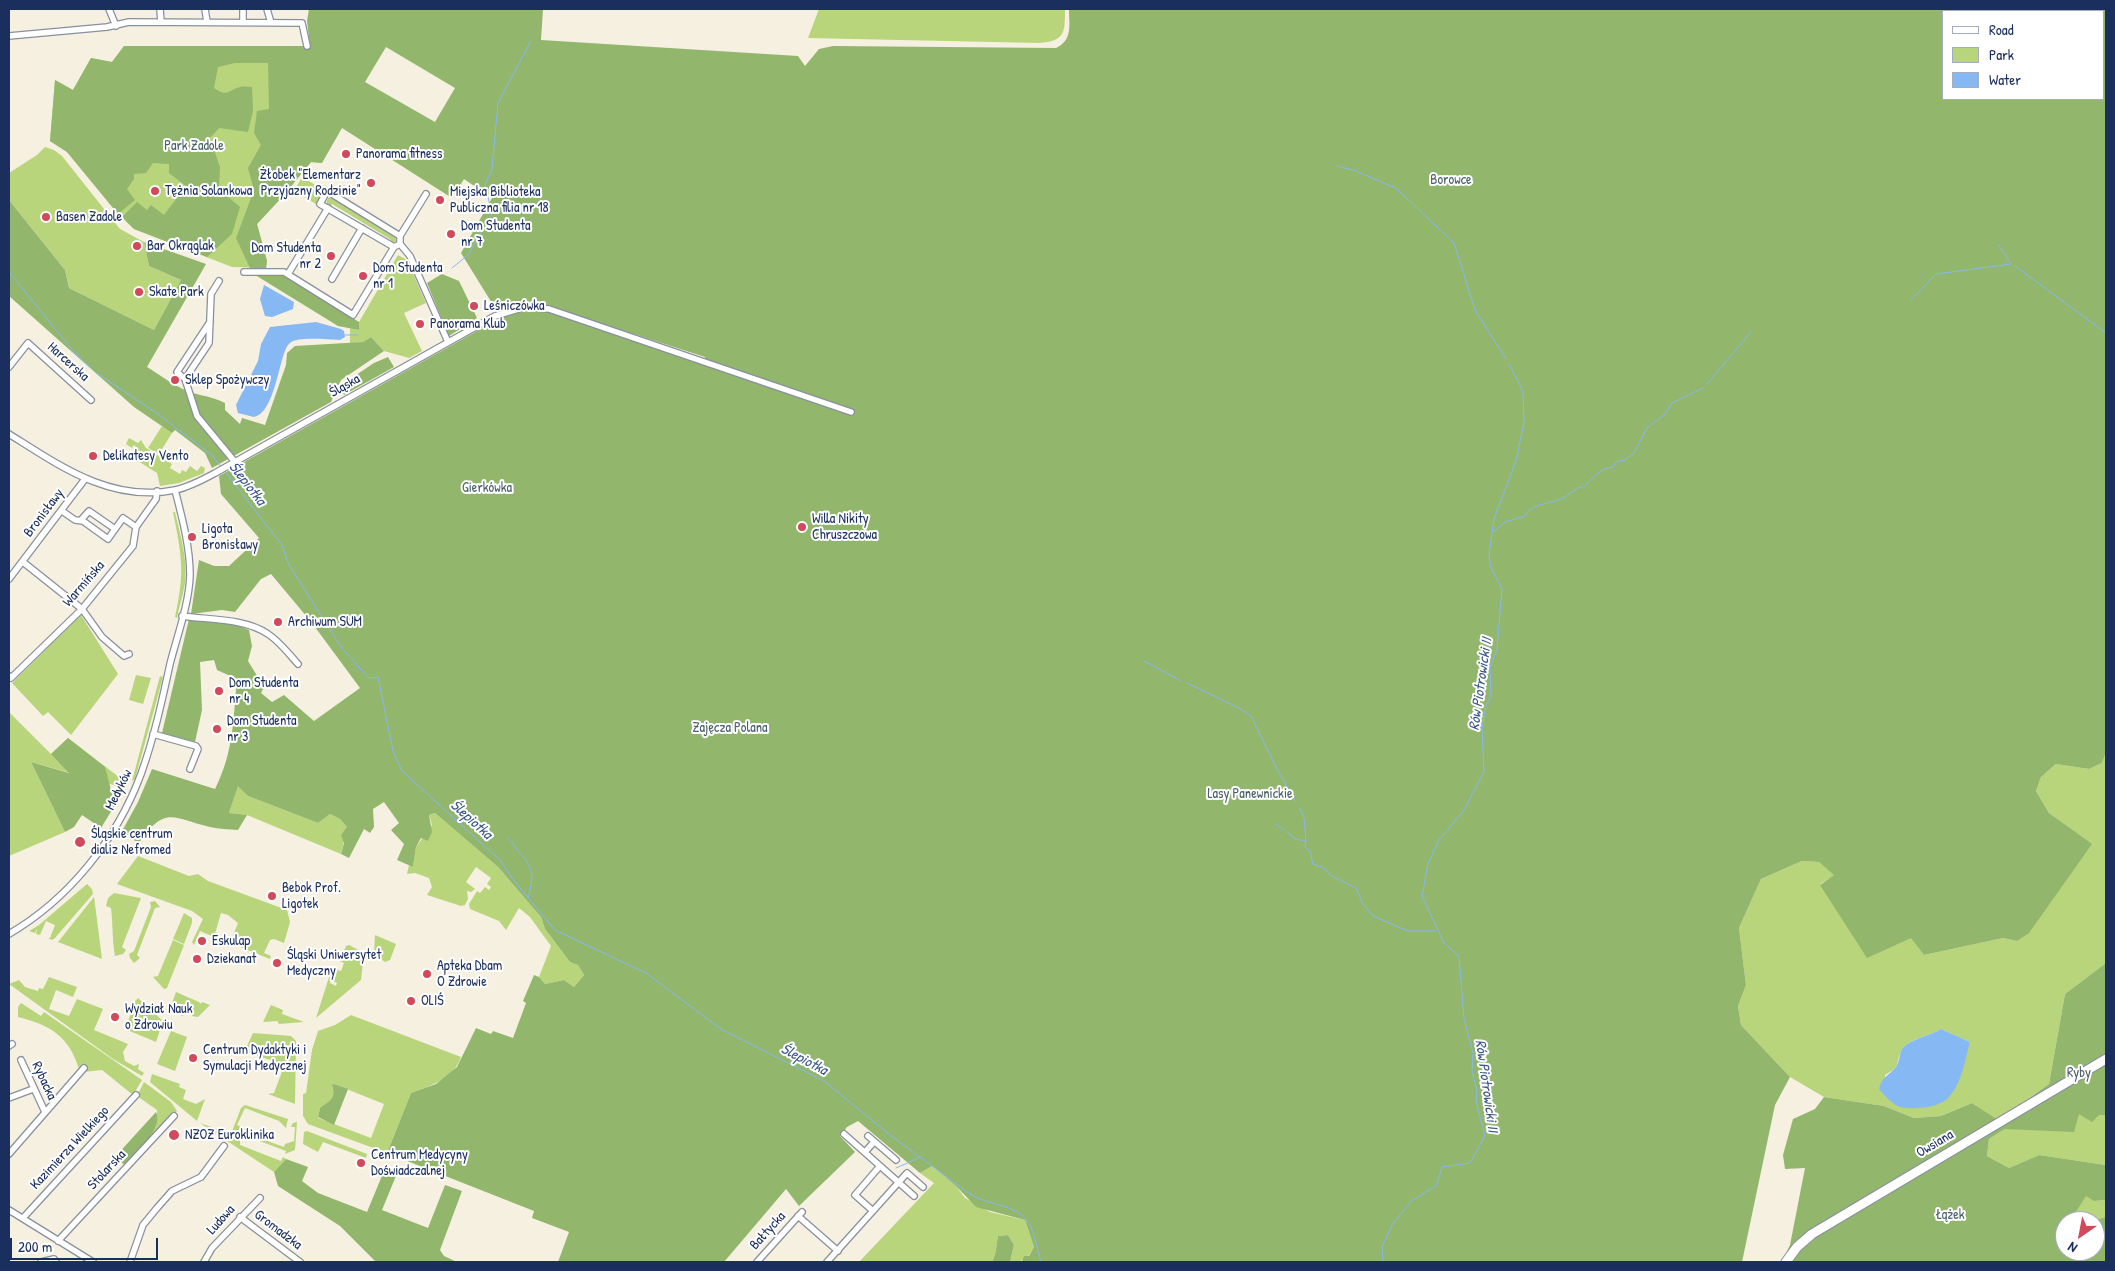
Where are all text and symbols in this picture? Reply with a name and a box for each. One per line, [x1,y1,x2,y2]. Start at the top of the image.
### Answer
legend [1942,10,2105,100]
text: Road [1989,19,2014,40]
text: Park [1989,44,2014,65]
text: Water [1989,69,2021,90]
park label: Park Zadole [164,138,224,154]
place label: Panorama fitness [356,146,442,162]
marker: Panorama fitness [340,148,352,160]
place label: Żłobek "Elementarz Przyjazny Rodzinie" [260,167,361,200]
park label: Borowce [1430,172,1472,188]
marker: Żłobek "Elementarz Przyjazny Rodzinie" [365,177,377,189]
place label: Tężnia Solankowa [165,183,252,199]
place label: Miejska Biblioteka Publiczna filia nr 18 [450,184,549,216]
marker: Tężnia Solankowa [149,185,161,197]
marker: Miejska Biblioteka Publiczna filia nr 18 [434,194,446,206]
place label: Basen Zadole [56,209,122,225]
marker: Basen Zadole [40,211,52,223]
place label: Dom Studenta nr 7 [461,218,531,250]
marker: Dom Studenta nr 7 [445,228,457,240]
place label: Bar Okrąglak [147,238,214,254]
marker: Bar Okrąglak [131,240,143,252]
place label: Dom Studenta nr 2 [251,240,321,272]
marker: Dom Studenta nr 2 [325,250,337,262]
place label: Dom Studenta nr 1 [373,260,443,292]
marker: Dom Studenta nr 1 [357,270,369,282]
place label: Skate Park [149,284,204,300]
marker: Skate Park [133,286,145,298]
place label: Leśniczówka [484,298,544,314]
marker: Leśniczówka [468,300,480,312]
place label: Panorama Klub [430,316,506,332]
marker: Panorama Klub [414,318,426,330]
street label: Harcerska [44,339,92,385]
street label: Śląska [327,371,363,401]
place label: Sklep Spożywczy [185,372,270,388]
marker: Sklep Spożywczy [169,374,181,386]
place label: Delikatesy Vento [103,448,189,464]
marker: Delikatesy Vento [87,450,99,462]
water label: Ślepiotka [225,459,269,509]
park label: Gierkówka [462,480,512,496]
street label: Bronisławy [20,486,68,540]
place label: Willa Nikity Chruszczowa [812,511,877,544]
place label: Ligota Bronisławy [202,521,258,554]
marker: Willa Nikity Chruszczowa [796,521,808,533]
marker: Ligota Bronisławy [186,531,198,543]
street label: Warmińska [60,558,108,610]
place label: Archiwum SUM [288,614,362,630]
marker: Archiwum SUM [272,616,284,628]
water label: Rów Piotrowicki II [1466,637,1496,731]
place label: Dom Studenta nr 4 [229,675,299,708]
marker: Dom Studenta nr 4 [213,685,225,697]
place label: Dom Studenta nr 3 [227,713,297,746]
park label: Zajęcza Polana [693,720,767,736]
marker: Dom Studenta nr 3 [211,723,223,735]
street label: Medyków [102,767,136,813]
park label: Lasy Panewnickie [1207,786,1293,802]
water label: Ślepiotka [446,797,496,843]
place label: Śląskie centrum dializ Nefromed [91,826,172,859]
marker: Śląskie centrum dializ Nefromed [73,835,87,849]
place label: Bebok Prof. Ligotek [282,880,341,912]
marker: Bebok Prof. Ligotek [266,890,278,902]
place label: Eskulap [212,933,250,949]
marker: Eskulap [196,935,208,947]
place label: Śląski Uniwersytet Medyczny [287,947,381,980]
place label: Dziekanat [207,951,256,967]
marker: Dziekanat [191,953,203,965]
marker: Śląski Uniwersytet Medyczny [271,957,283,969]
place label: Apteka Dbam O Zdrowie [437,958,502,990]
marker: Apteka Dbam O Zdrowie [421,968,433,980]
place label: OLIŚ [421,993,444,1009]
marker: OLIŚ [405,995,417,1007]
place label: Wydział Nauk o Zdrowiu [125,1001,193,1034]
marker: Wydział Nauk o Zdrowiu [109,1011,121,1023]
water label: Rów Piotrowicki II [1471,1039,1501,1133]
water label: Ślepiotka [778,1040,830,1080]
place label: Centrum Dydaktyki i Symulacji Medycznej [203,1042,307,1074]
marker: Centrum Dydaktyki i Symulacji Medycznej [187,1052,199,1064]
street label: Rybacka [28,1059,60,1103]
park label: Ryby [2067,1065,2091,1081]
street label: Kazimierza Wielkiego [27,1103,113,1193]
street label: Owsiana [1913,1126,1957,1162]
place label: NZOZ Euroklinika [185,1127,274,1143]
marker: NZOZ Euroklinika [167,1128,181,1142]
street label: Stolarska [84,1147,130,1193]
place label: Centrum Medycyny Doświadczalnej [371,1147,468,1180]
marker: Centrum Medycyny Doświadczalnej [355,1157,367,1169]
street label: Ludowa [203,1202,239,1238]
street label: Gromadzka [251,1207,305,1253]
park label: Łążek [1935,1207,1965,1223]
street label: Bałtycka [747,1209,789,1253]
north arrow [2055,1211,2105,1261]
scale bar [12,1228,160,1260]
text: 200 m [18,1236,52,1257]
text: N [2064,1238,2080,1258]

